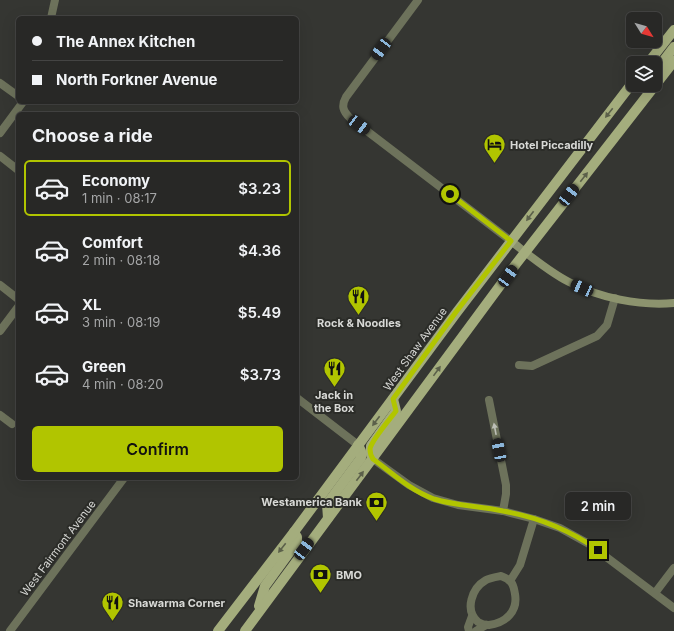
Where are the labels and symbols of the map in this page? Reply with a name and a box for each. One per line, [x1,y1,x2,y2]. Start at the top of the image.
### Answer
north arrow [626,12,662,48]
car [369,36,393,62]
one-way arrow [605,108,613,118]
car [346,113,372,137]
hotel icon: Hotel Piccadilly [482,132,508,165]
place label: Hotel Piccadilly [510,138,594,152]
one-way arrow [579,171,588,182]
car [557,182,581,208]
route start [441,185,459,203]
one-way arrow [526,211,534,222]
car [496,263,520,289]
car [569,278,595,298]
restaurant icon: Rock & Noodles [346,284,372,317]
street label: West Shaw Avenue [380,305,450,393]
place label: Rock & Noodles [317,316,401,330]
restaurant icon: Jack in the Box [321,356,347,389]
one-way arrow [433,366,441,377]
place label: Jack in the Box [314,388,355,415]
one-way arrow [372,415,381,426]
one-way arrow [492,423,498,435]
car [491,437,507,463]
one-way arrow [355,471,363,481]
bank icon: Westamerica Bank [364,489,390,522]
callout: 2 min [565,492,631,520]
place label: Westamerica Bank [261,495,363,509]
street label: West Fairmont Avenue [17,497,99,599]
car [292,536,316,562]
route end [589,541,607,559]
one-way arrow [278,542,286,553]
bank icon: BMO [308,562,334,595]
place label: BMO [336,568,362,582]
restaurant icon: Shawarma Corner [99,590,125,623]
place label: Shawarma Corner [128,596,226,610]

